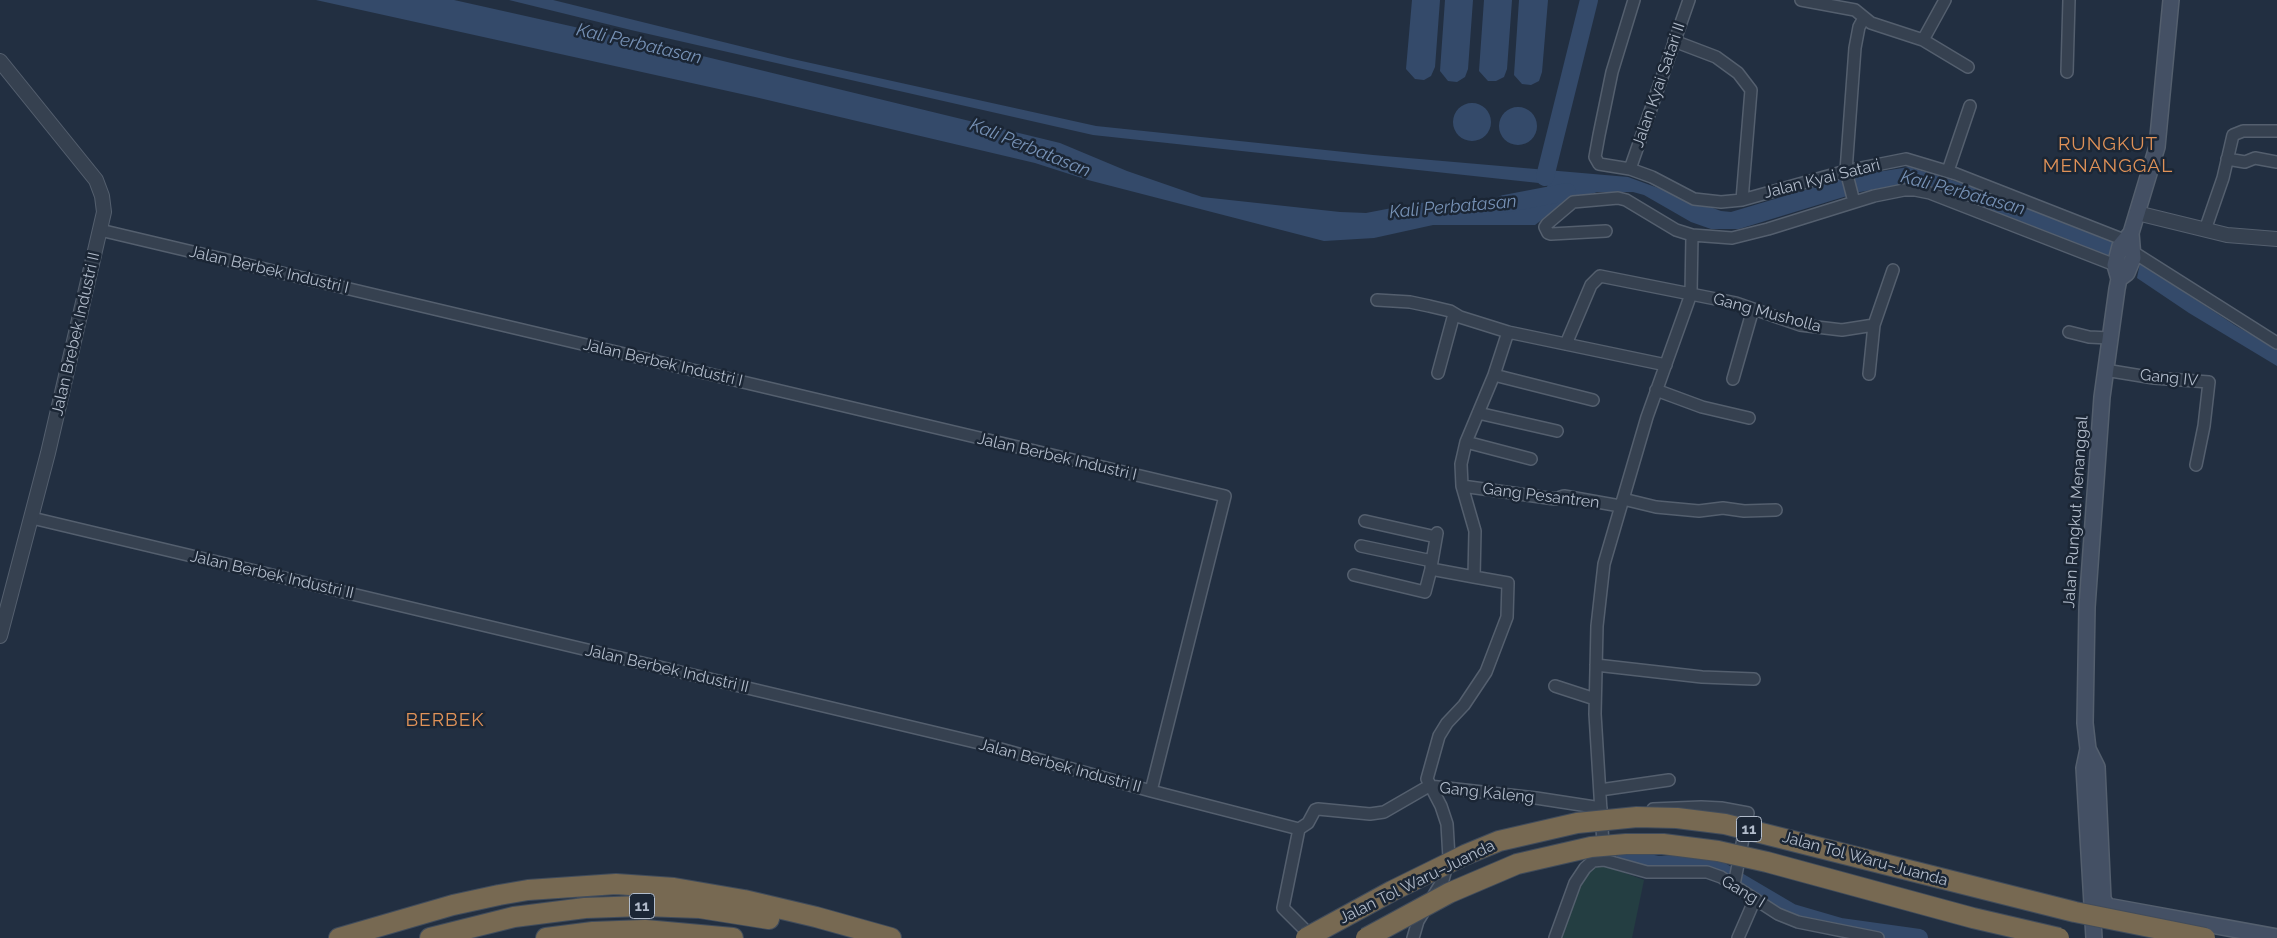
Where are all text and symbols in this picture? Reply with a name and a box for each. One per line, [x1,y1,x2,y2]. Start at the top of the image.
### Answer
water label: Kali Perbatasan [574,19,704,69]
street label: Jalan Kyai Satari II [1629,20,1689,150]
water label: Kali Perbatasan [967,114,1093,182]
district label: RUNGKUT MENANGGAL [2042,133,2174,177]
street label: Jalan Kyai Satari [1762,155,1882,203]
water label: Kali Perbatasan [1898,166,2028,220]
water label: Kali Perbatasan [1388,191,1518,223]
street label: Jalan Berbek Industri I [187,242,351,298]
street label: Jalan Brebek Industri II [48,251,104,417]
street label: Gang Musholla [1711,289,1823,337]
street label: Jalan Berbek Industri I [581,335,745,391]
street label: Gang IV [2139,365,2199,391]
street label: Jalan Rungkut Menanggal [2060,415,2092,609]
street label: Jalan Berbek Industri I [975,429,1139,485]
street label: Gang Pesantren [1481,479,1601,513]
street label: Jalan Berbek Industri II [188,547,356,603]
street label: Jalan Berbek Industri II [583,641,751,697]
district label: BERBEK [405,709,485,731]
street label: Jalan Berbek Industri II [977,735,1143,797]
street label: Gang Kaleng [1439,778,1535,808]
road number: 11 [1736,816,1762,842]
street label: Jalan Tol Waru–Juanda [1780,828,1950,890]
street label: Jalan Tol Waru–Juanda [1336,836,1498,928]
street label: Gang I [1718,872,1768,912]
road number: 11 [630,894,654,918]

